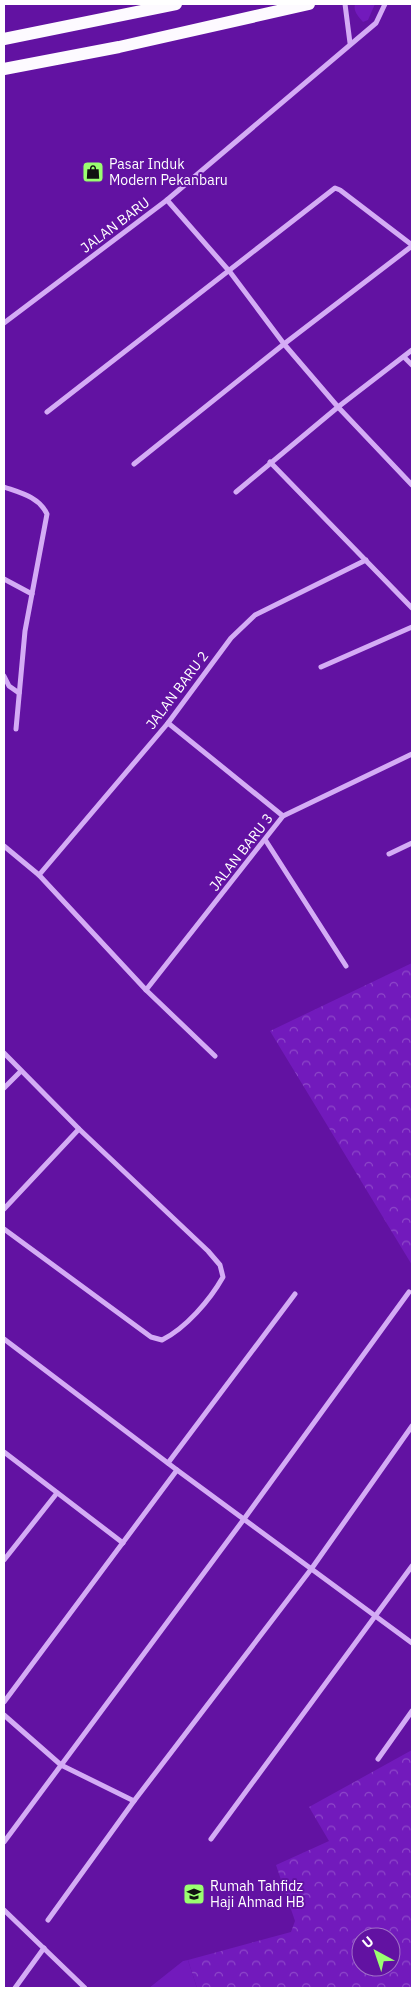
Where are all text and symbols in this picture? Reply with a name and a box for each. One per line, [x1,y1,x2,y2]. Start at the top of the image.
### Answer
place label: Pasar Induk Modern Pekanbaru [109,155,228,189]
shop icon: Pasar Induk Modern Pekanbaru [81,160,105,184]
street label: JALAN BARU [77,193,153,257]
street label: JALAN BARU 2 [142,647,212,733]
street label: JALAN BARU 3 [205,810,277,894]
place label: Rumah Tahfidz Haji Ahmad HB [210,1877,305,1911]
school or university icon: Rumah Tahfidz Haji Ahmad HB [182,1882,206,1906]
north arrow [351,1927,401,1977]
text: U [358,1932,377,1952]

